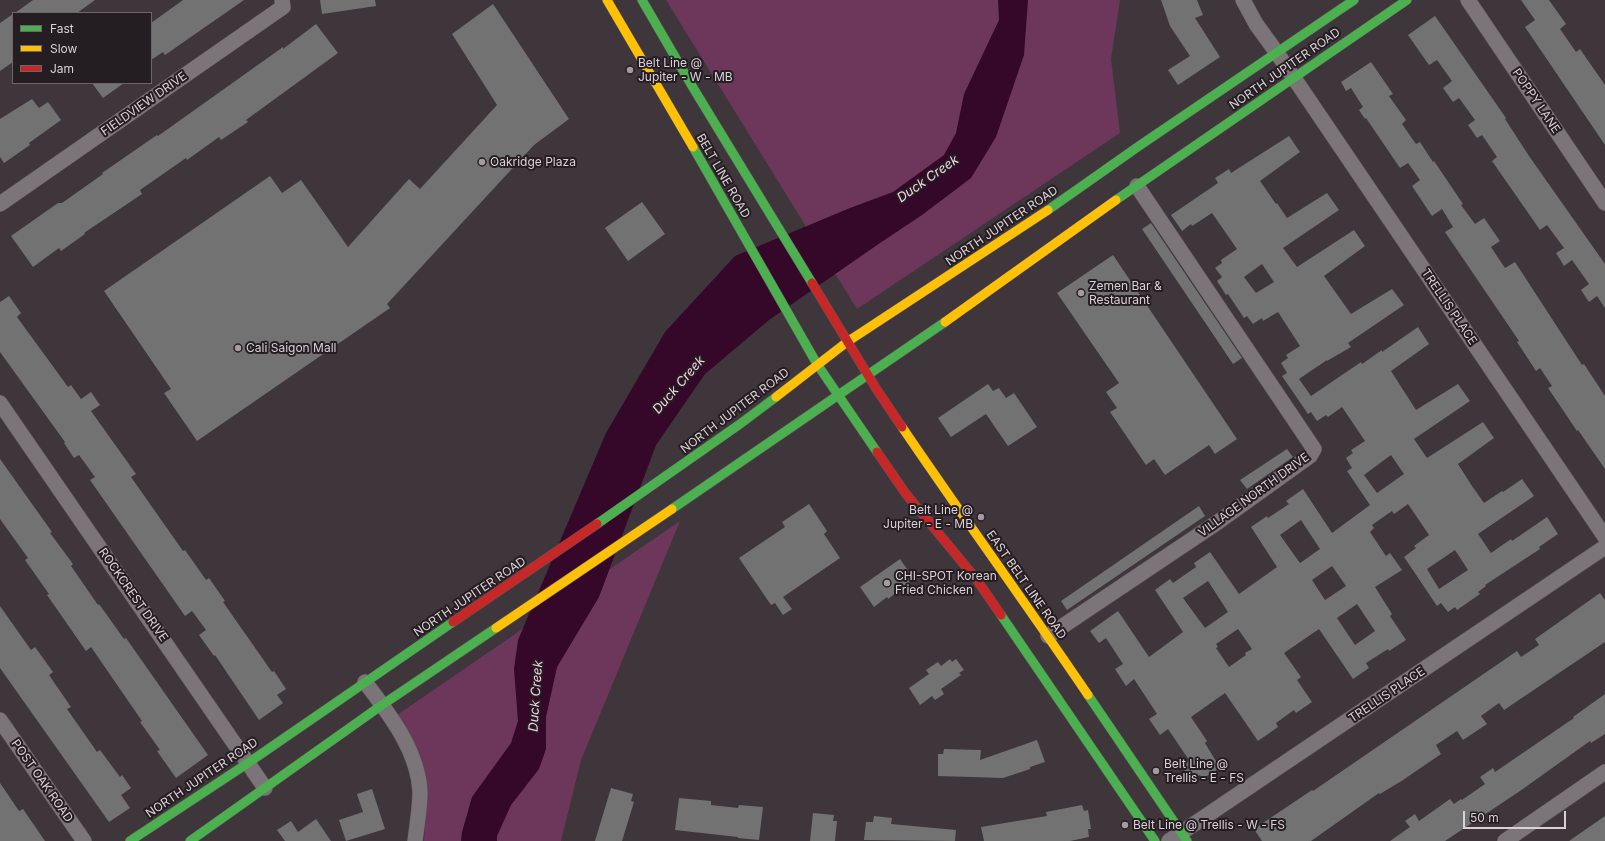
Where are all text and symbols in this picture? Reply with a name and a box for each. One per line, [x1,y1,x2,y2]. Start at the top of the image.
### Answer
legend [12,12,152,84]
text: Fast [50,21,74,36]
street label: NORTH JUPITER ROAD [1227,25,1343,113]
text: Slow [50,41,77,56]
place label: Belt Line @ Jupiter - W - MB [638,56,733,84]
text: Jam [50,61,74,76]
marker: Belt Line @ Jupiter - W - MB [625,65,635,75]
street label: POPPY LANE [1509,66,1563,136]
street label: FIELDVIEW DRIVE [98,69,190,139]
street label: BELT LINE ROAD [693,131,753,221]
water label: Duck Creek [894,152,962,206]
place label: Oakridge Plaza [490,155,576,169]
marker: Oakridge Plaza [477,157,487,167]
street label: NORTH JUPITER ROAD [943,183,1061,269]
street label: TRELLIS PLACE [1418,266,1480,348]
place label: Zemen Bar & Restaurant [1089,279,1162,307]
marker: Zemen Bar & Restaurant [1076,288,1086,298]
place label: Cali Saigon Mall [246,341,336,355]
marker: Cali Saigon Mall [233,343,243,353]
water label: Duck Creek [650,353,708,417]
street label: NORTH JUPITER ROAD [678,365,792,457]
street label: VILLAGE NORTH DRIVE [1196,450,1312,540]
place label: Belt Line @ Jupiter - E - MB [883,503,973,531]
marker: Belt Line @ Jupiter - E - MB [976,512,986,522]
street label: EAST BELT LINE ROAD [983,528,1069,642]
street label: ROCKCREST DRIVE [95,545,171,645]
street label: NORTH JUPITER ROAD [411,554,529,640]
place label: CHI-SPOT Korean Fried Chicken [895,569,997,597]
marker: CHI-SPOT Korean Fried Chicken [882,578,892,588]
water label: Duck Creek [526,660,546,732]
street label: TRELLIS PLACE [1346,664,1428,726]
street label: NORTH JUPITER ROAD [143,735,261,821]
street label: POST OAK ROAD [8,737,76,825]
place label: Belt Line @ Trellis - E - FS [1164,757,1244,785]
marker: Belt Line @ Trellis - E - FS [1151,766,1161,776]
scale bar [1465,803,1568,829]
text: 50 m [1470,810,1499,825]
place label: Belt Line @ Trellis - W - FS [1133,818,1285,832]
marker: Belt Line @ Trellis - W - FS [1120,820,1130,830]

